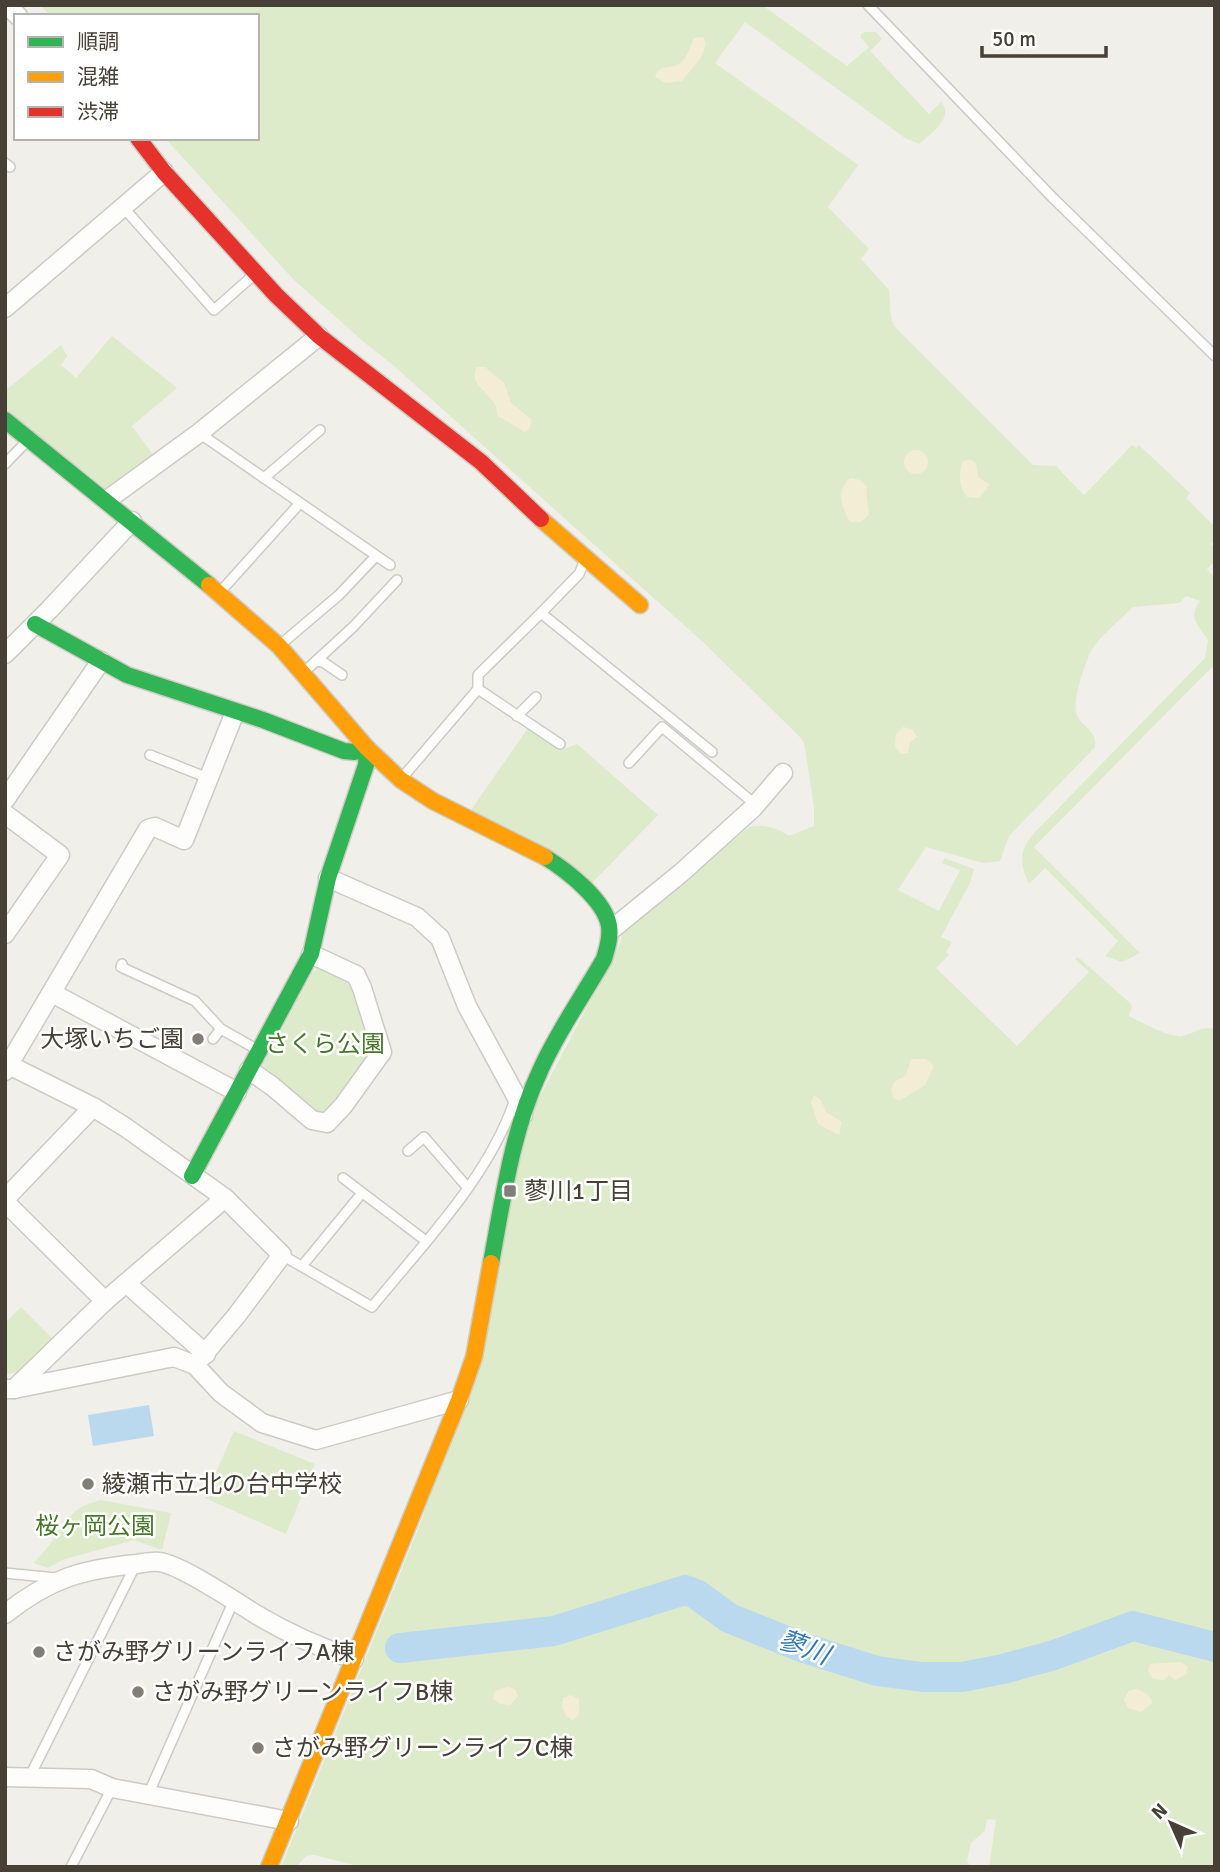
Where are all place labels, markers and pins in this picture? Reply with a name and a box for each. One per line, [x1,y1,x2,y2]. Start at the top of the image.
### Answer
place label: 大塚いちご園 [40,1024,184,1054]
marker: 大塚いちご園 [190,1031,206,1047]
place label: 蓼川1丁目 [524,1176,633,1206]
marker: 蓼川1丁目 [502,1183,518,1199]
place label: 綾瀬市立北の台中学校 [102,1469,342,1499]
marker: 綾瀬市立北の台中学校 [80,1476,96,1492]
place label: さがみ野グリーンライフA棟 [53,1637,354,1667]
marker: さがみ野グリーンライフA棟 [31,1644,47,1660]
place label: さがみ野グリーンライフB棟 [152,1677,453,1707]
marker: さがみ野グリーンライフB棟 [130,1684,146,1700]
place label: さがみ野グリーンライフC棟 [272,1733,573,1763]
marker: さがみ野グリーンライフC棟 [250,1740,266,1756]

